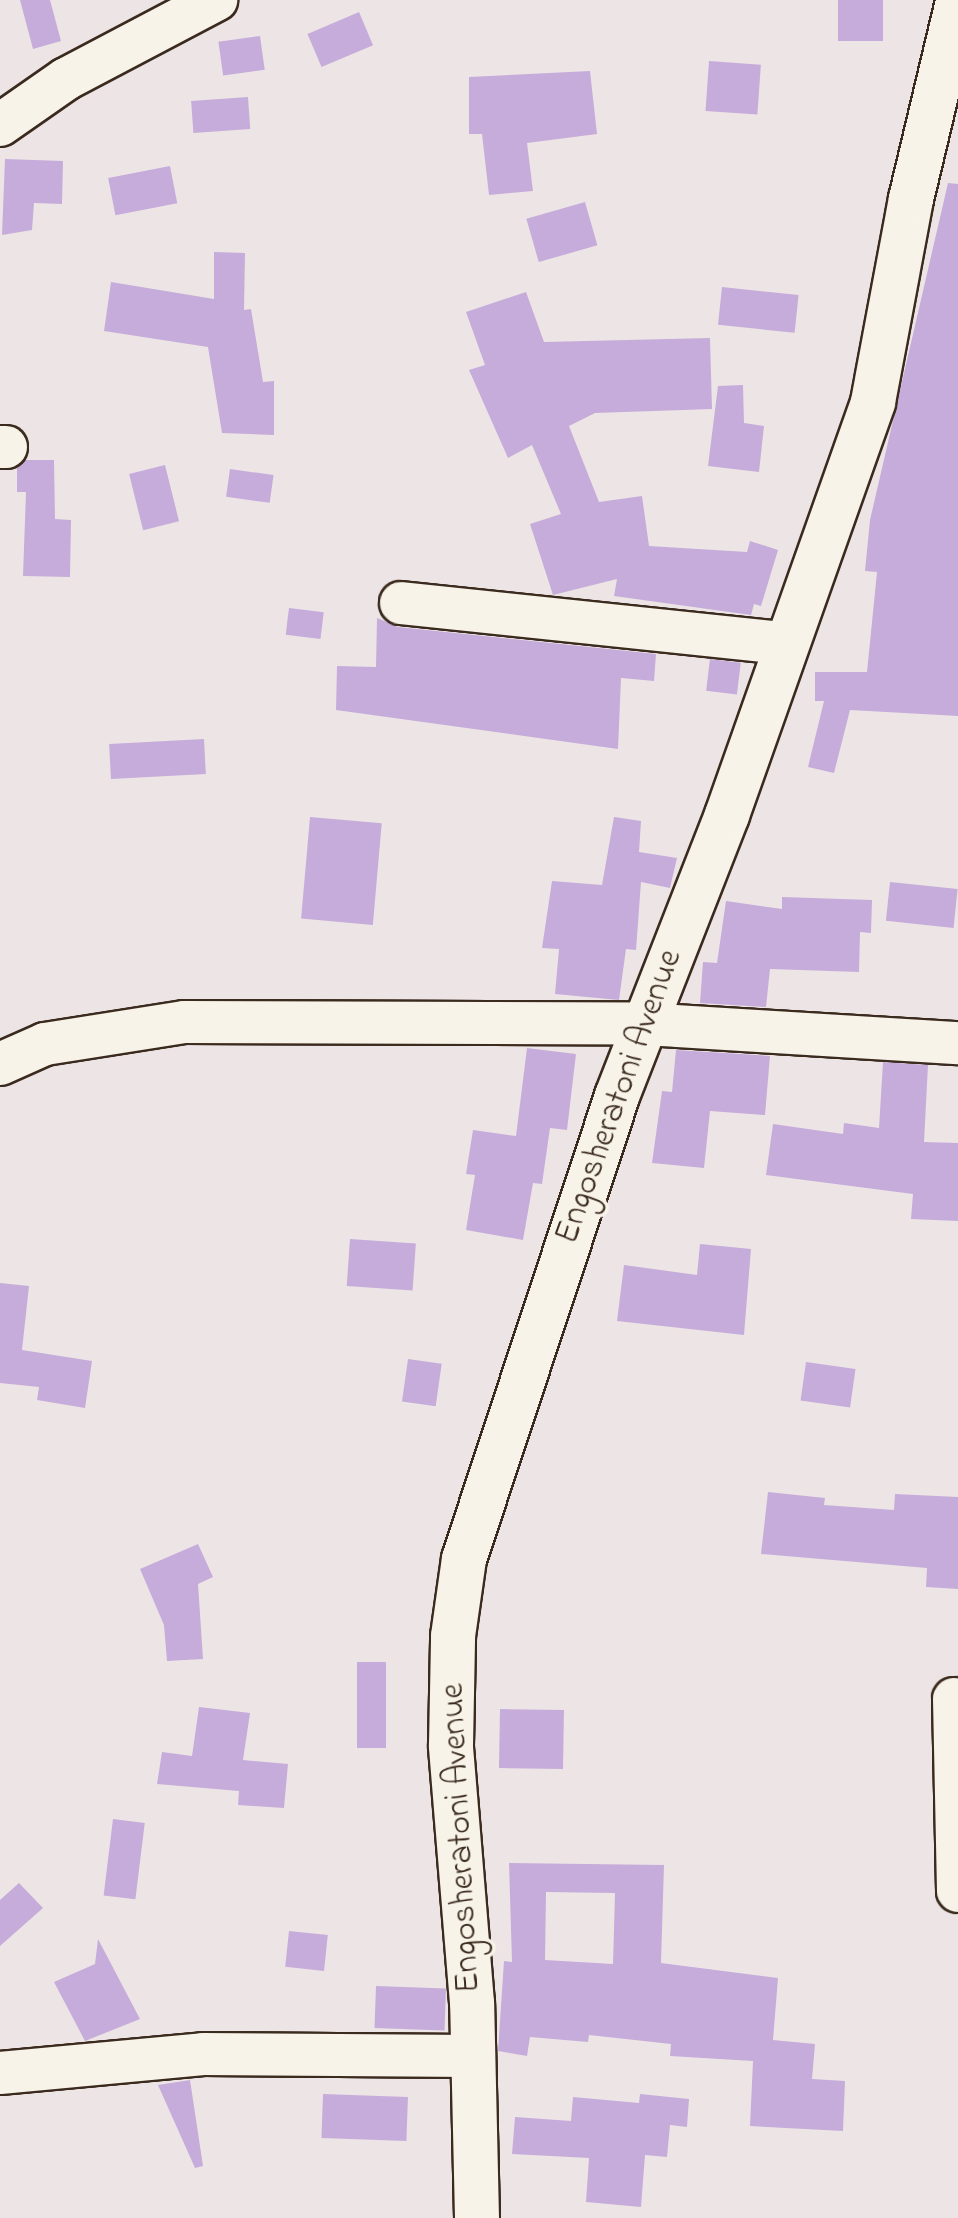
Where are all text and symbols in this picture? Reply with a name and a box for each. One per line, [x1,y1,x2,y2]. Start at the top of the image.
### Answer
street label: Engosheratoni Avenue [548,944,692,1250]
street label: Engosheratoni Avenue [434,1682,490,1994]

